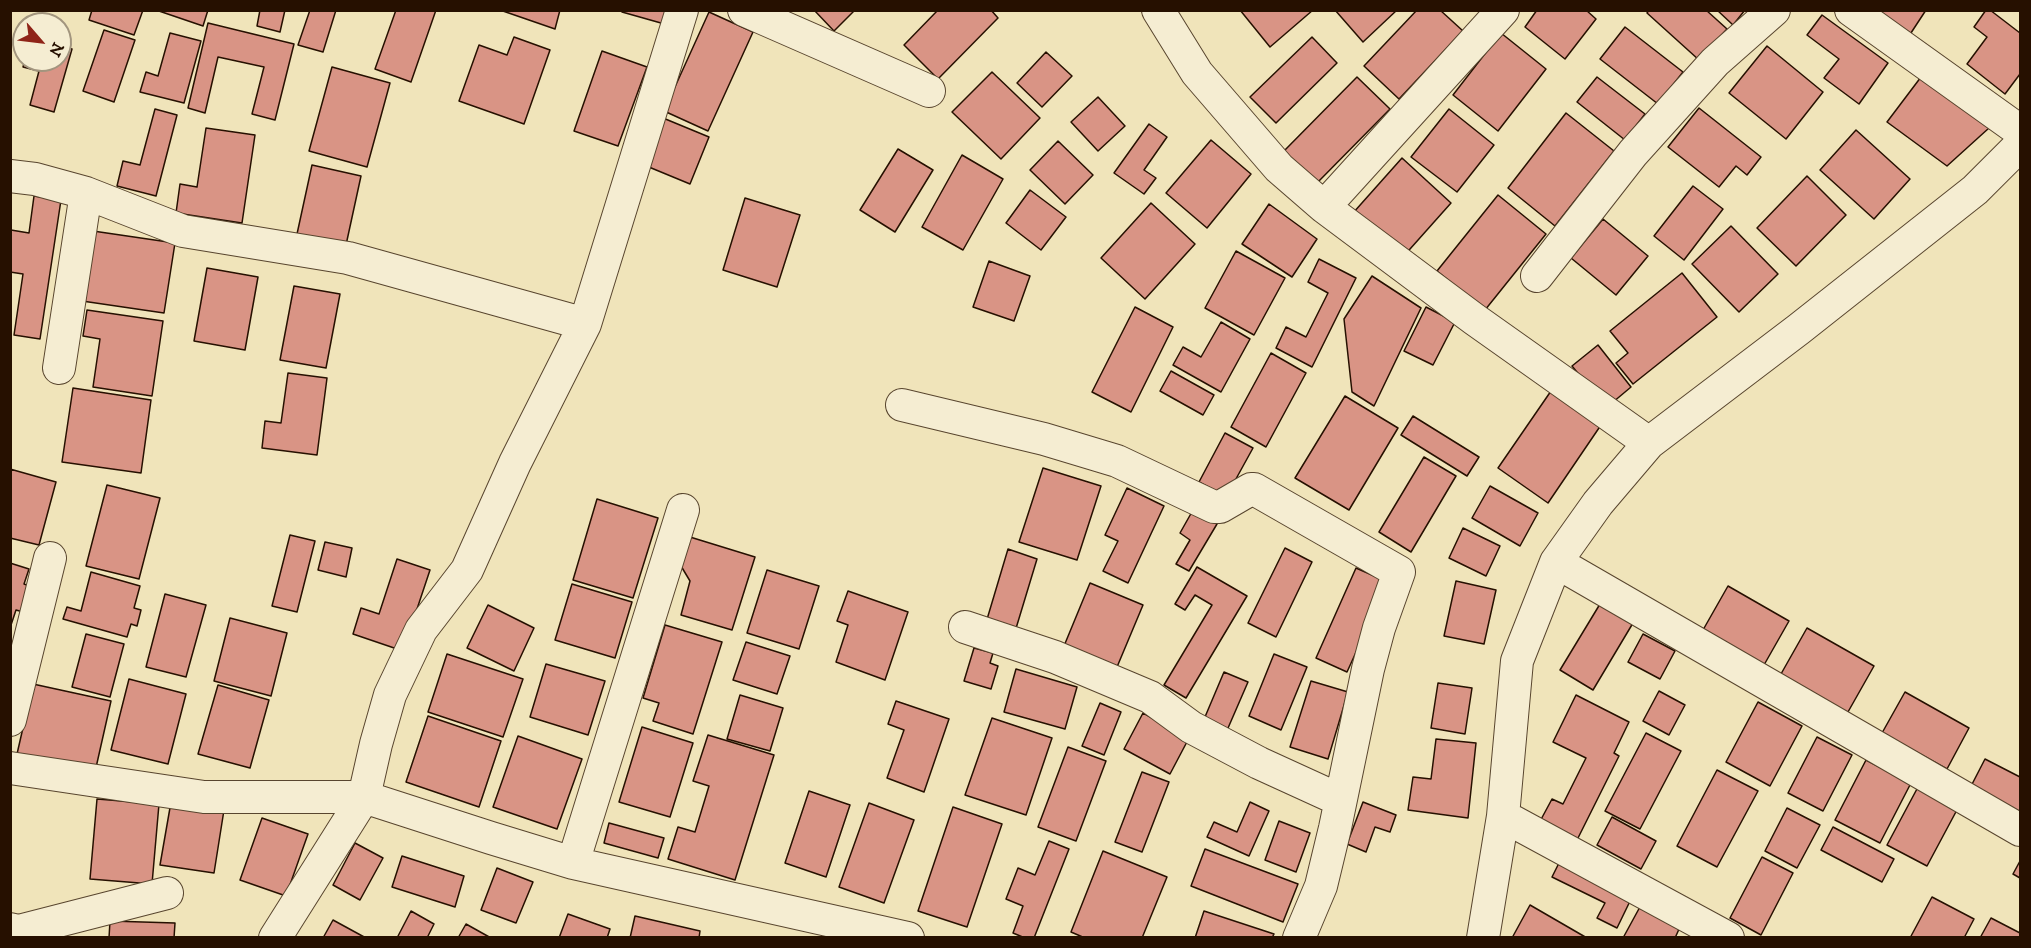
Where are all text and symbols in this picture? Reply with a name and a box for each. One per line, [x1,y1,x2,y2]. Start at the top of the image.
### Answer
north arrow [12,12,72,72]
text: N [44,39,68,60]

